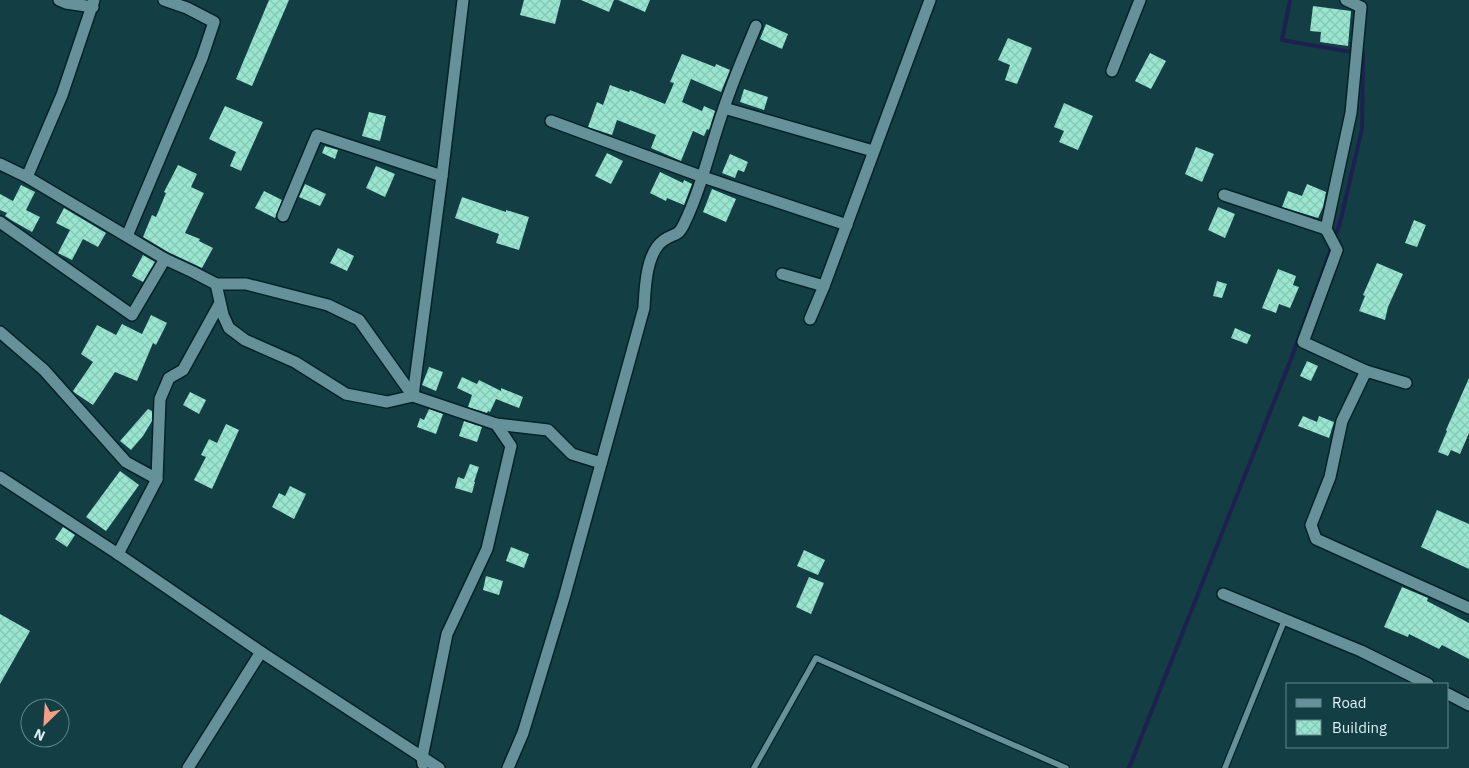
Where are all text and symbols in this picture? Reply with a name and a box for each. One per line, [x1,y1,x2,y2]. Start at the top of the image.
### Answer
legend [1286,683,1449,748]
text: Road [1332,693,1367,712]
north arrow [20,698,70,748]
text: Building [1332,718,1387,737]
text: N [31,724,48,745]

